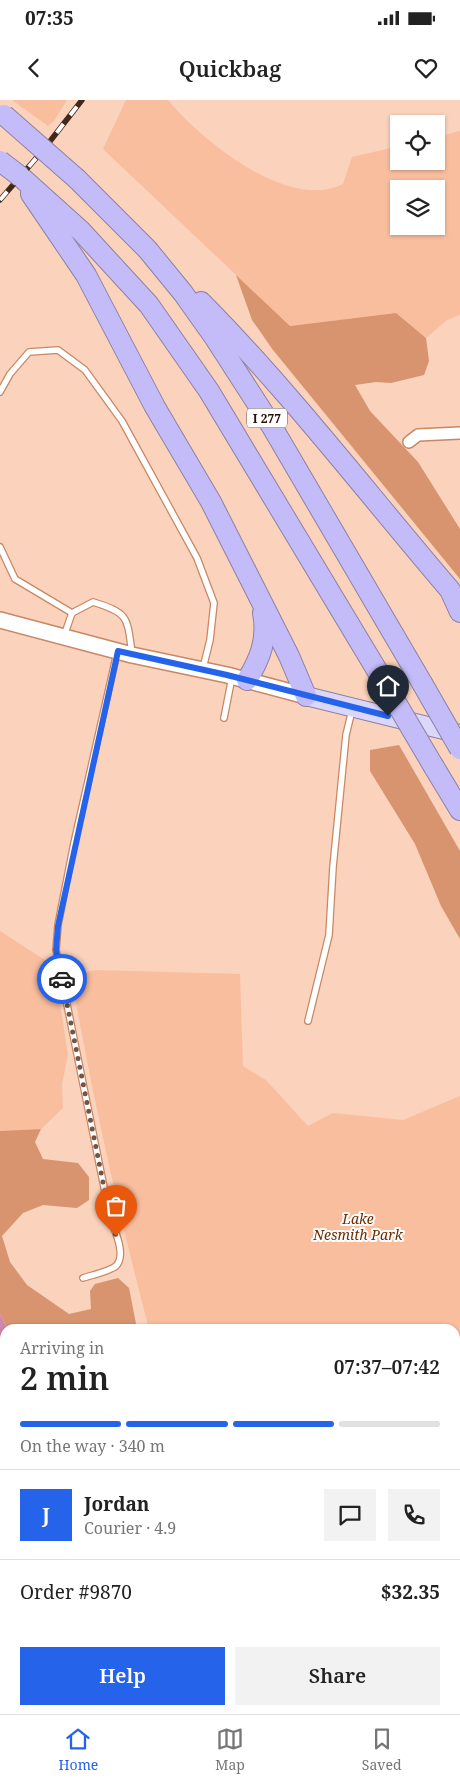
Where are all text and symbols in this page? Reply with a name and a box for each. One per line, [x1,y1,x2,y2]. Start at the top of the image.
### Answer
text: 07:35 [25,5,74,31]
text: Quickbag [179,53,281,83]
icon: back [20,54,48,82]
icon: heart [412,54,440,82]
map controls [390,115,445,235]
button: locate [390,115,445,170]
button: layers [390,180,445,235]
road number: I 277 [247,408,287,428]
pin [367,665,409,716]
icon: home [374,672,402,700]
courier [37,954,87,1004]
icon: car [48,965,76,993]
pin [95,1185,137,1236]
icon: bag [102,1192,130,1220]
park label: Lake Nesmith Park [312,1209,404,1244]
text: Arriving in [20,1337,104,1359]
text: 07:37–07:42 [334,1354,440,1380]
text: 2 min [20,1356,109,1399]
text: On the way · 340 m [20,1435,165,1457]
button: chat [324,1489,376,1541]
button: phone [388,1489,440,1541]
text: Jordan [84,1491,150,1517]
text: J [42,1502,50,1528]
text: Courier · 4.9 [84,1517,176,1539]
text: Order #9870 [20,1579,132,1605]
text: $32.35 [381,1579,440,1605]
button: Help [20,1647,225,1705]
button: Share [235,1647,440,1705]
tab: Home [58,1725,98,1774]
tab: Map [215,1725,245,1774]
tab: Saved [362,1725,402,1774]

